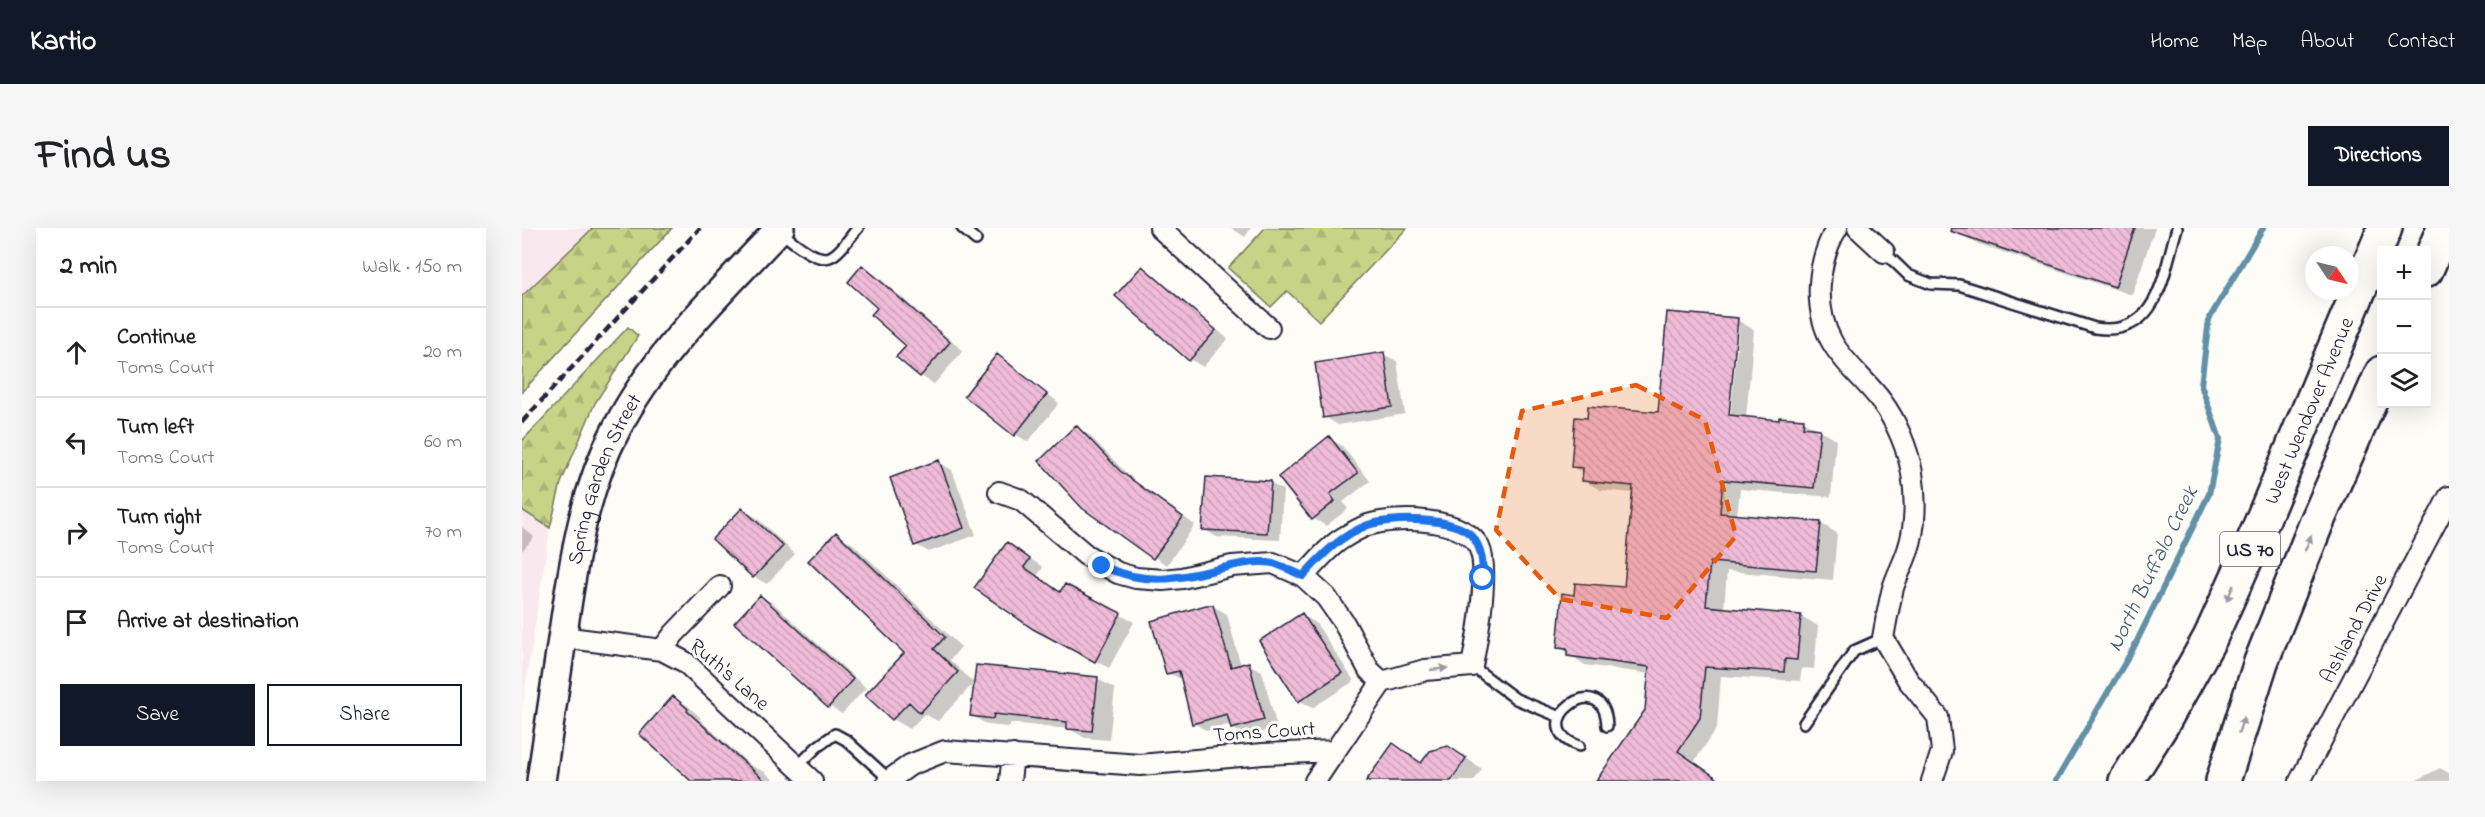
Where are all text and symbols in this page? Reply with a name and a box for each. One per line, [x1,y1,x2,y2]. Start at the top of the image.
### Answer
text: Kartio [30,22,96,63]
text: Home [2150,27,2199,57]
text: Map [2232,27,2267,57]
text: About [2300,27,2354,57]
text: Contact [2387,27,2455,57]
text: Find us [36,126,171,187]
button: Directions [2308,126,2449,186]
north arrow [2305,246,2359,300]
map controls [2377,246,2431,408]
button: + [2377,246,2431,300]
text: 2 min [60,248,117,286]
text: Walk · 150 m [362,253,462,282]
button: − [2377,300,2431,354]
street label: West Wendover Avenue [2258,312,2363,509]
text: Continue [117,322,196,354]
icon: ahead [60,336,93,369]
text: 20 m [423,338,462,367]
text: Toms Court [117,354,214,383]
button: layers [2377,354,2431,408]
street label: Spring Garden Street [561,388,650,567]
text: Turn left [117,412,194,444]
icon: left [60,426,93,459]
text: 60 m [424,428,462,457]
text: Toms Court [117,444,214,473]
water label: North Buffalo Creek [2100,480,2208,657]
text: Turn right [117,502,202,534]
icon: right [60,516,93,549]
text: 70 m [425,518,462,547]
road number: US 70 [2220,532,2280,566]
one-way arrow [2304,533,2314,551]
text: Toms Court [117,534,214,563]
route end [1088,552,1114,578]
route start [1469,564,1495,590]
street label: Ashland Drive [2313,569,2396,689]
one-way arrow [2225,584,2235,602]
icon: arrive [60,606,93,639]
text: Arrive at destination [117,606,299,638]
street label: Ruth's Lane [682,632,776,719]
one-way arrow [1430,664,1449,674]
button: Save [60,684,255,746]
button: Share [267,684,462,746]
street label: Toms Court [1212,714,1316,752]
one-way arrow [2236,716,2246,734]

